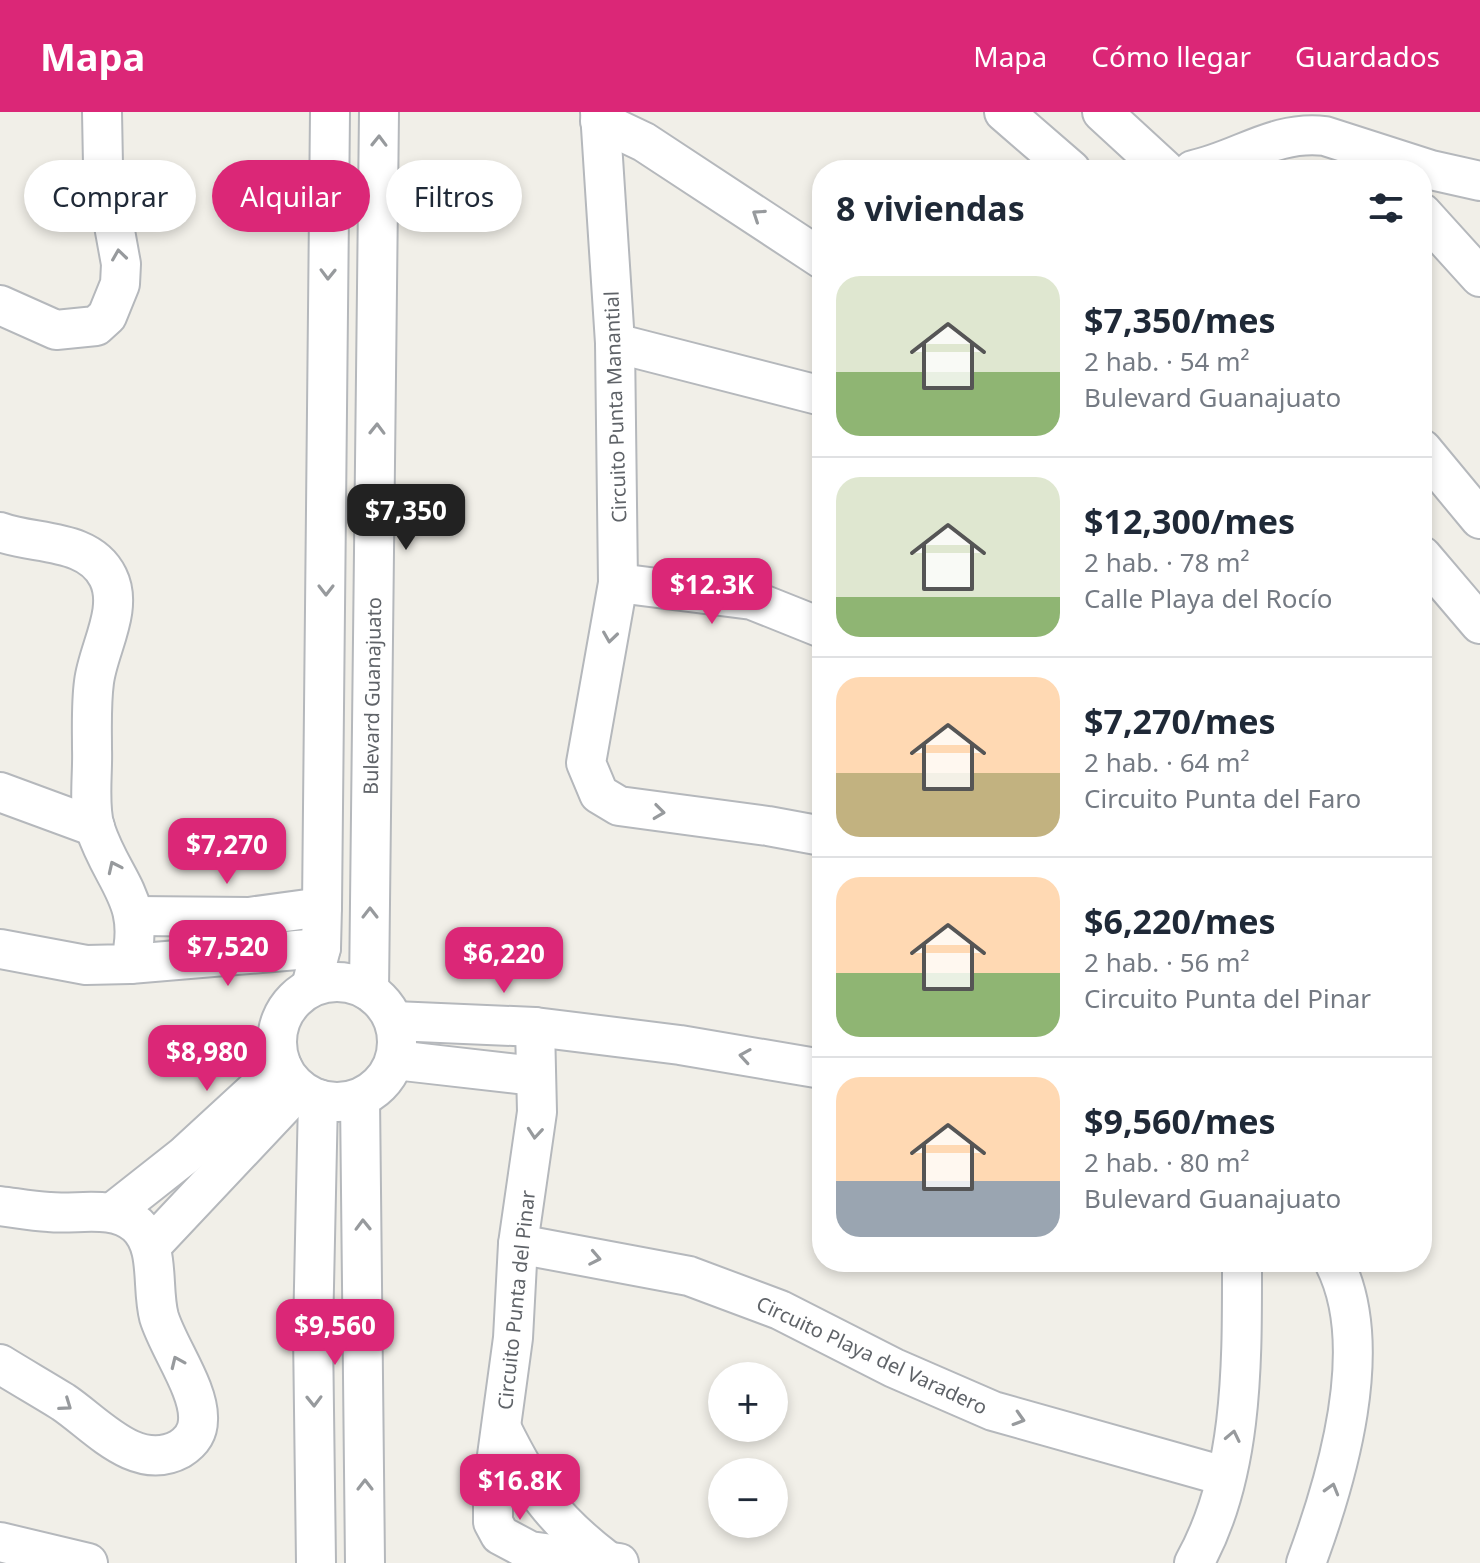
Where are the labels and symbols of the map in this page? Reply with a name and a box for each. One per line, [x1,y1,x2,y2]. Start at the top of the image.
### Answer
one-way arrow [370,134,387,147]
one-way arrow [752,210,767,225]
one-way arrow [111,248,128,262]
one-way arrow [319,268,337,281]
street label: Circuito Punta Manantial [597,291,633,523]
one-way arrow [368,422,386,435]
pin: $7,350 [341,484,471,552]
pin: $12.3K [647,558,777,626]
one-way arrow [317,584,335,597]
street label: Bulevard Guanajuato [357,597,387,795]
one-way arrow [602,630,619,644]
one-way arrow [653,804,666,821]
pin: $7,270 [162,818,292,886]
one-way arrow [108,860,124,875]
one-way arrow [361,906,379,919]
pin: $7,520 [163,920,293,988]
pin: $6,220 [439,927,569,995]
pin: $8,980 [142,1025,272,1093]
one-way arrow [738,1048,752,1065]
one-way arrow [526,1127,543,1140]
street label: Circuito Punta del Pinar [491,1189,541,1411]
one-way arrow [354,1218,371,1231]
one-way arrow [588,1249,602,1266]
street label: Circuito Playa del Varadero [752,1290,992,1420]
pin: $9,560 [270,1299,400,1367]
one-way arrow [171,1356,187,1371]
one-way arrow [58,1395,72,1410]
one-way arrow [305,1395,323,1408]
one-way arrow [1012,1410,1025,1426]
one-way arrow [1224,1429,1241,1443]
pin: $16.8K [455,1454,585,1522]
one-way arrow [356,1478,374,1491]
one-way arrow [1323,1483,1339,1497]

